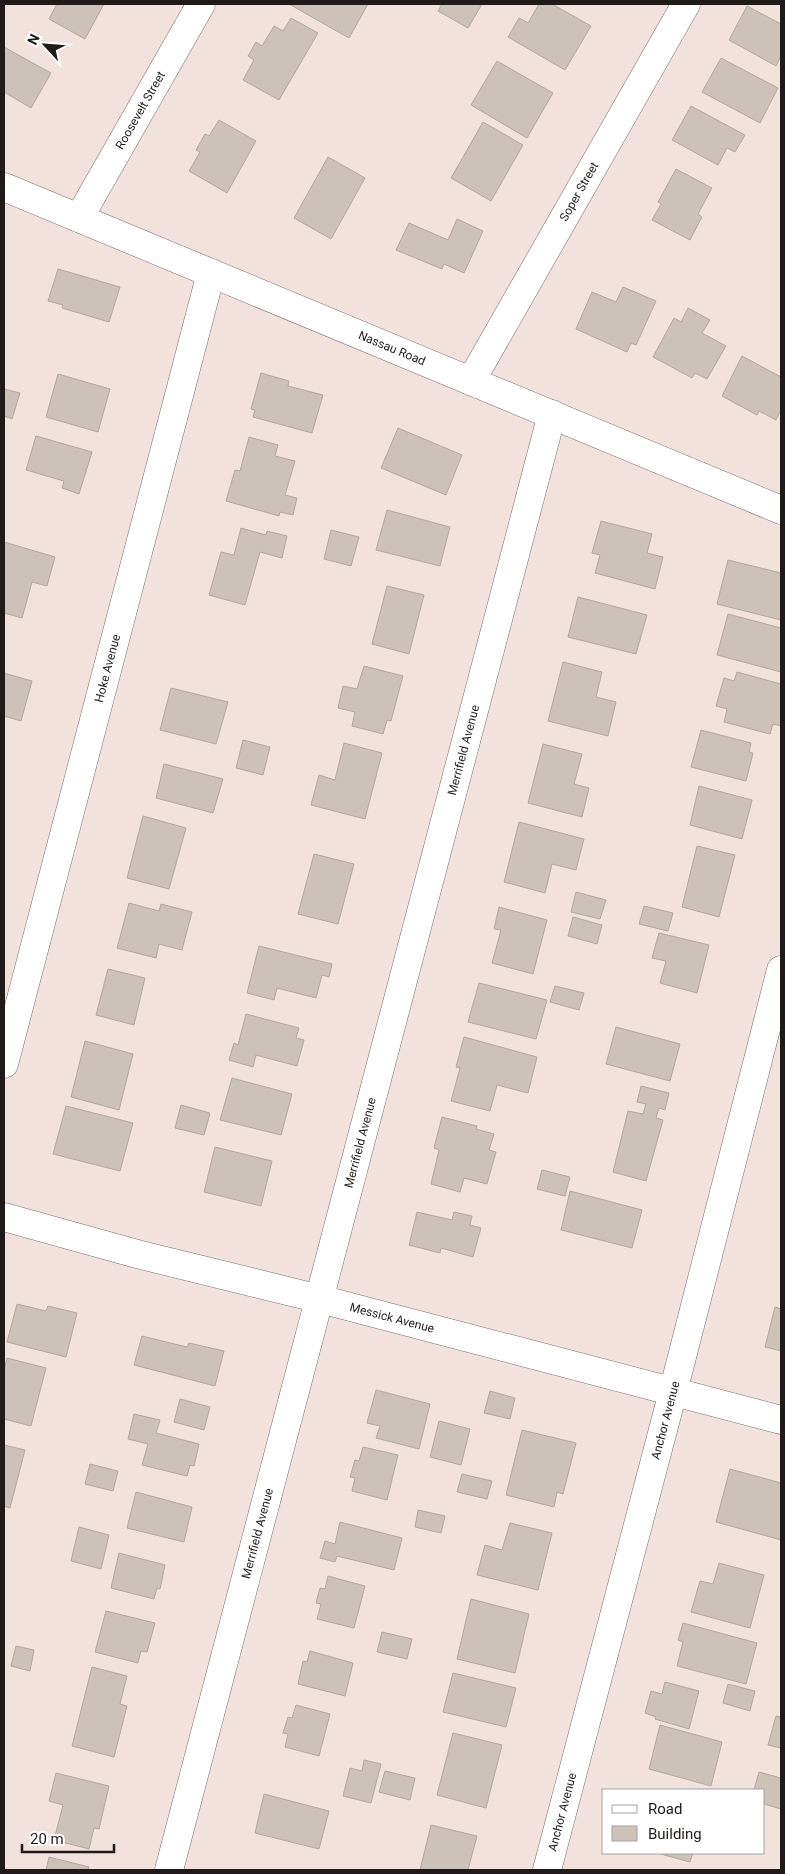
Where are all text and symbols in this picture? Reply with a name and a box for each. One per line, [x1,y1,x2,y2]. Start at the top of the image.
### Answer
north arrow [20,20,70,70]
text: N [24,31,43,47]
street label: Roosevelt Street [113,69,168,152]
street label: Soper Street [557,159,601,224]
street label: Nassau Road [356,328,427,368]
street label: Hoke Avenue [92,633,123,704]
street label: Merrifield Avenue [445,703,482,797]
street label: Merrifield Avenue [342,1096,379,1189]
street label: Messick Avenue [348,1300,436,1336]
street label: Anchor Avenue [648,1380,682,1461]
street label: Merrifield Avenue [239,1487,276,1580]
street label: Anchor Avenue [545,1771,579,1853]
legend [602,1789,765,1854]
text: Road [648,1800,682,1818]
scale bar [22,1822,115,1854]
text: Building [648,1825,702,1843]
text: 20 m [30,1830,64,1848]

